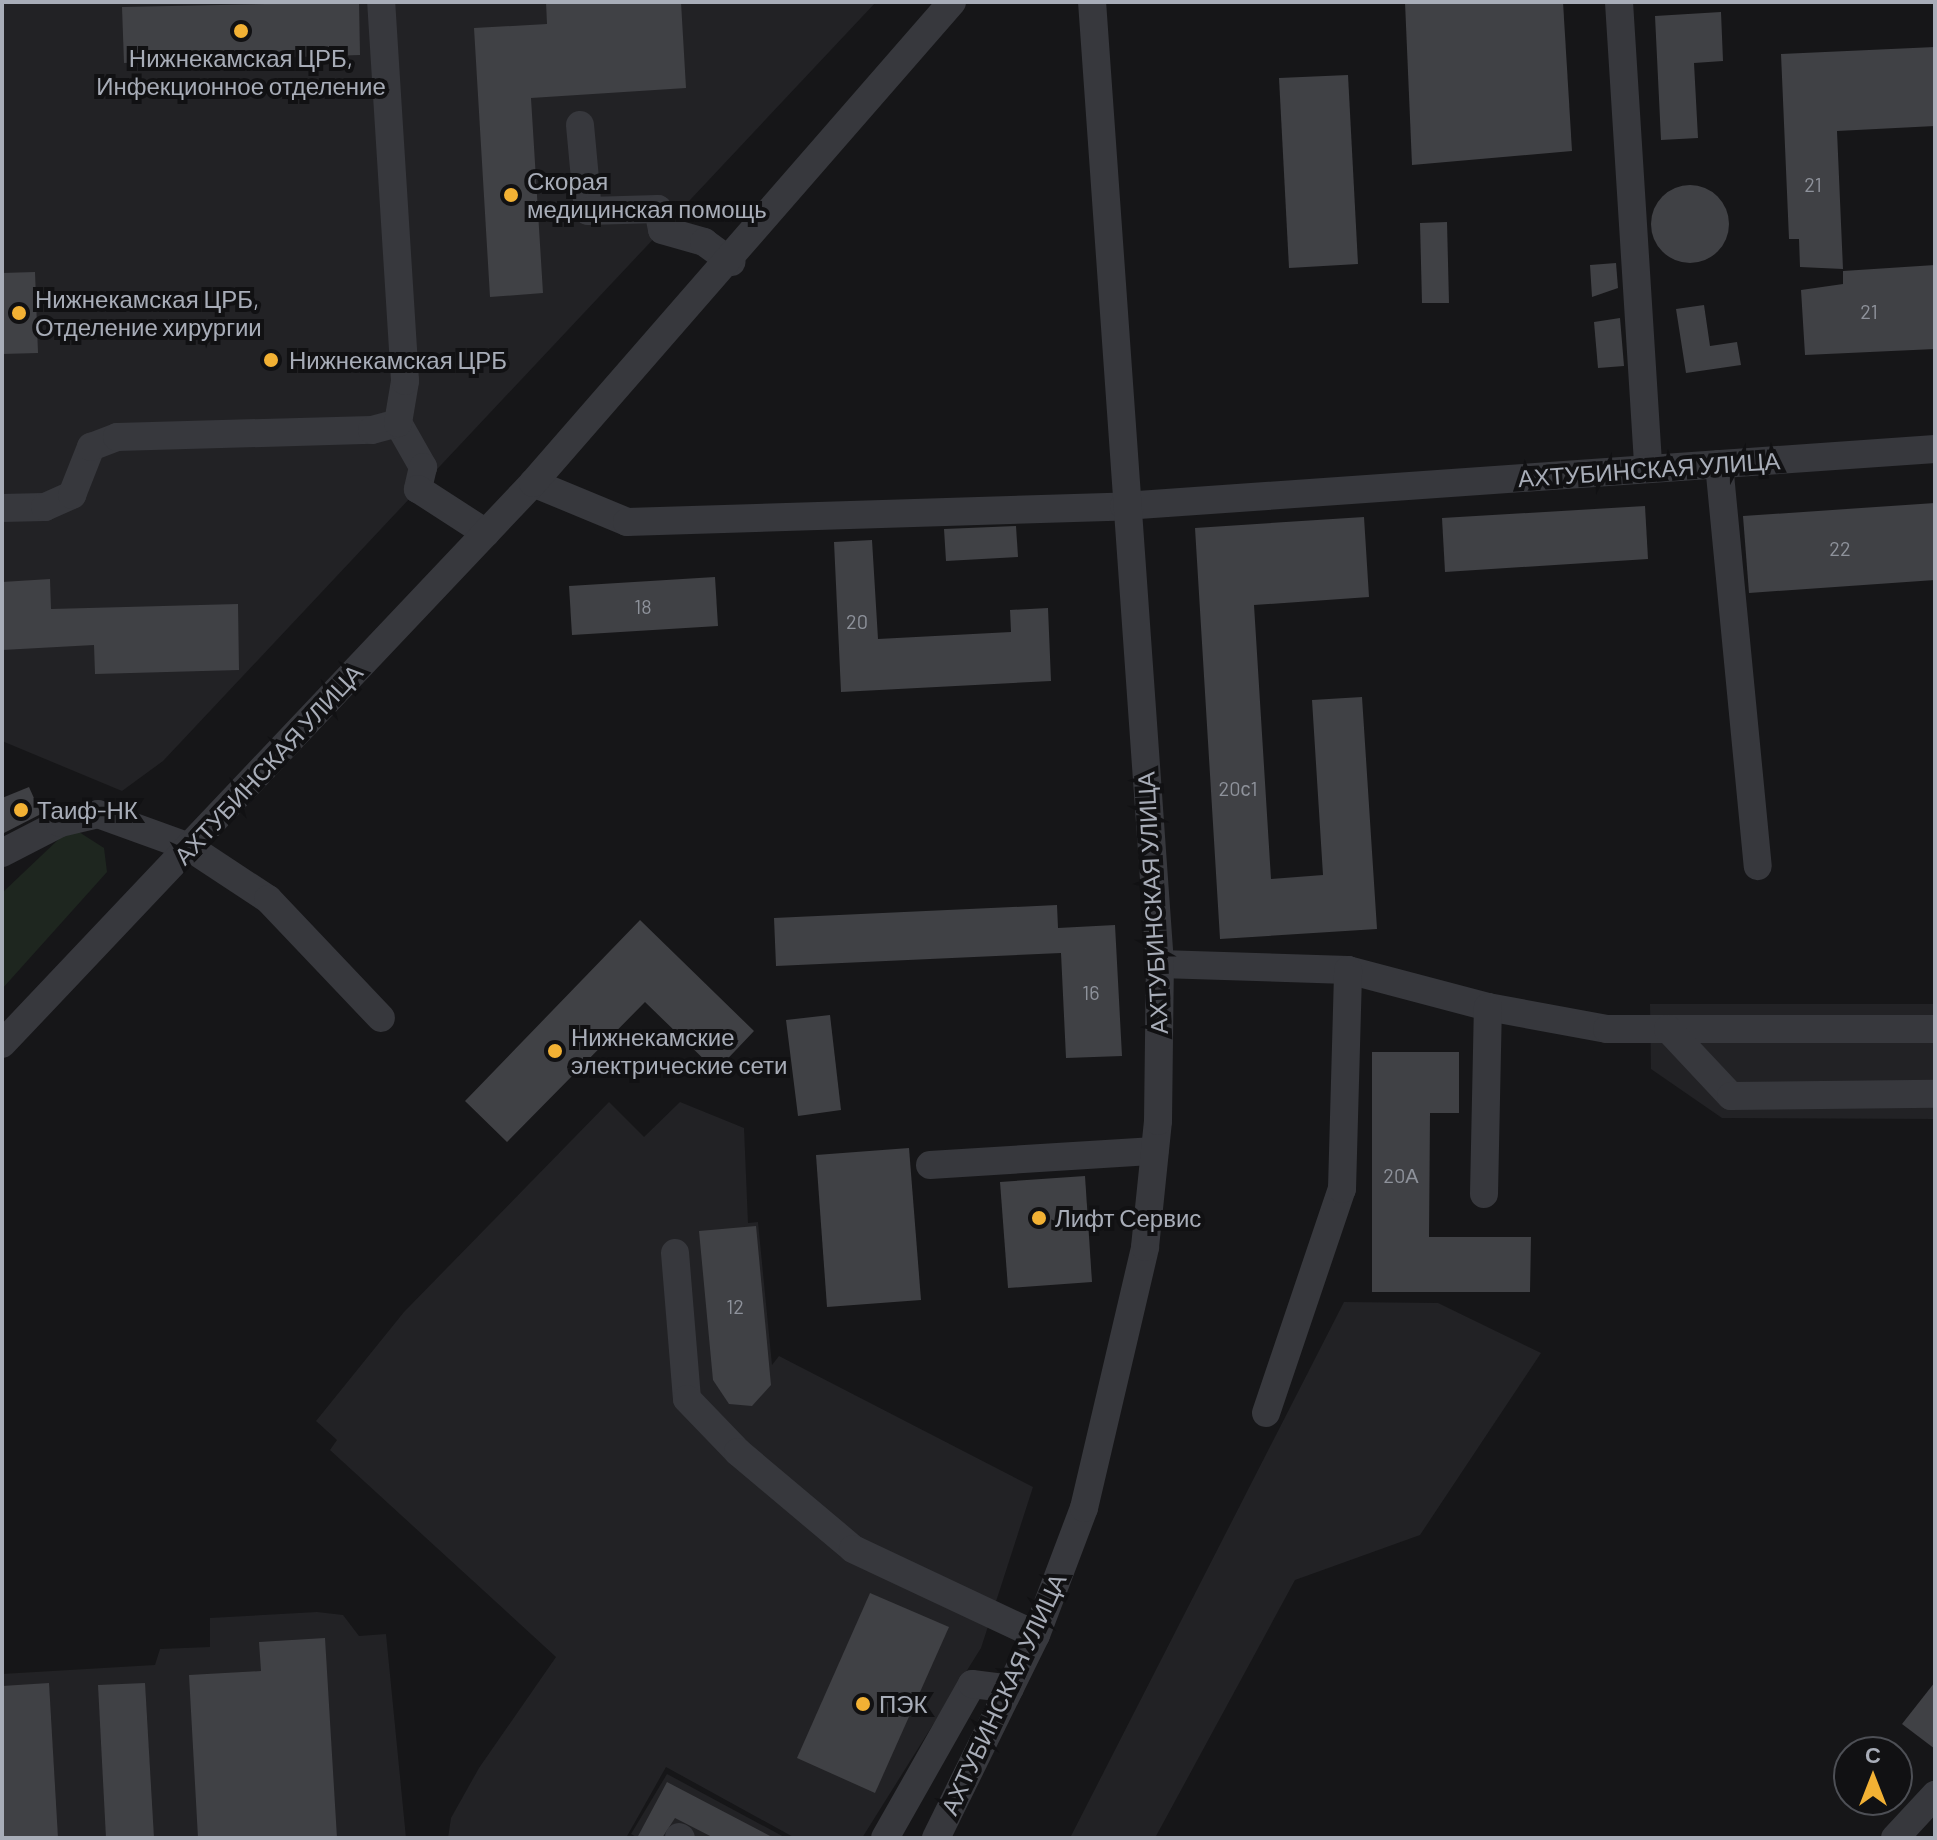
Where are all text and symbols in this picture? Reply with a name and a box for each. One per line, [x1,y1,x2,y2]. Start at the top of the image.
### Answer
marker: Нижнекамская ЦРБ, Инфекционное отделение [232,22,250,40]
place label: Нижнекамская ЦРБ, Инфекционное отделение [96,44,386,100]
place label: Скорая медицинская помощь [527,167,767,223]
house number: 21 [1804,172,1822,196]
marker: Скорая медицинская помощь [502,186,520,204]
place label: Нижнекамская ЦРБ, Отделение хирургии [35,285,262,341]
house number: 21 [1860,299,1878,323]
marker: Нижнекамская ЦРБ, Отделение хирургии [10,304,28,322]
place label: Нижнекамская ЦРБ [289,346,507,374]
marker: Нижнекамская ЦРБ [260,349,282,371]
street label: АХТУБИНСКАЯ УЛИЦА [1517,445,1781,493]
house number: 22 [1829,536,1851,560]
house number: 18 [634,594,652,618]
house number: 20 [846,609,868,633]
street label: АХТУБИНСКАЯ УЛИЦА [168,658,368,870]
street label: АХТУБИНСКАЯ УЛИЦА [1131,771,1173,1035]
house number: 20с1 [1218,776,1258,800]
place label: Таиф-НК [37,796,138,824]
marker: Таиф-НК [12,801,30,819]
house number: 16 [1082,980,1100,1004]
place label: Нижнекамские электрические сети [571,1023,787,1079]
marker: Нижнекамские электрические сети [546,1042,564,1060]
house number: 20А [1383,1163,1419,1187]
place label: Лифт Сервис [1055,1204,1201,1232]
marker: Лифт Сервис [1030,1209,1048,1227]
house number: 12 [726,1294,744,1318]
street label: АХТУБИНСКАЯ УЛИЦА [934,1569,1072,1819]
place label: ПЭК [879,1690,927,1718]
marker: ПЭК [854,1695,872,1713]
north arrow [1833,1736,1913,1816]
text: С [1865,1741,1881,1767]

